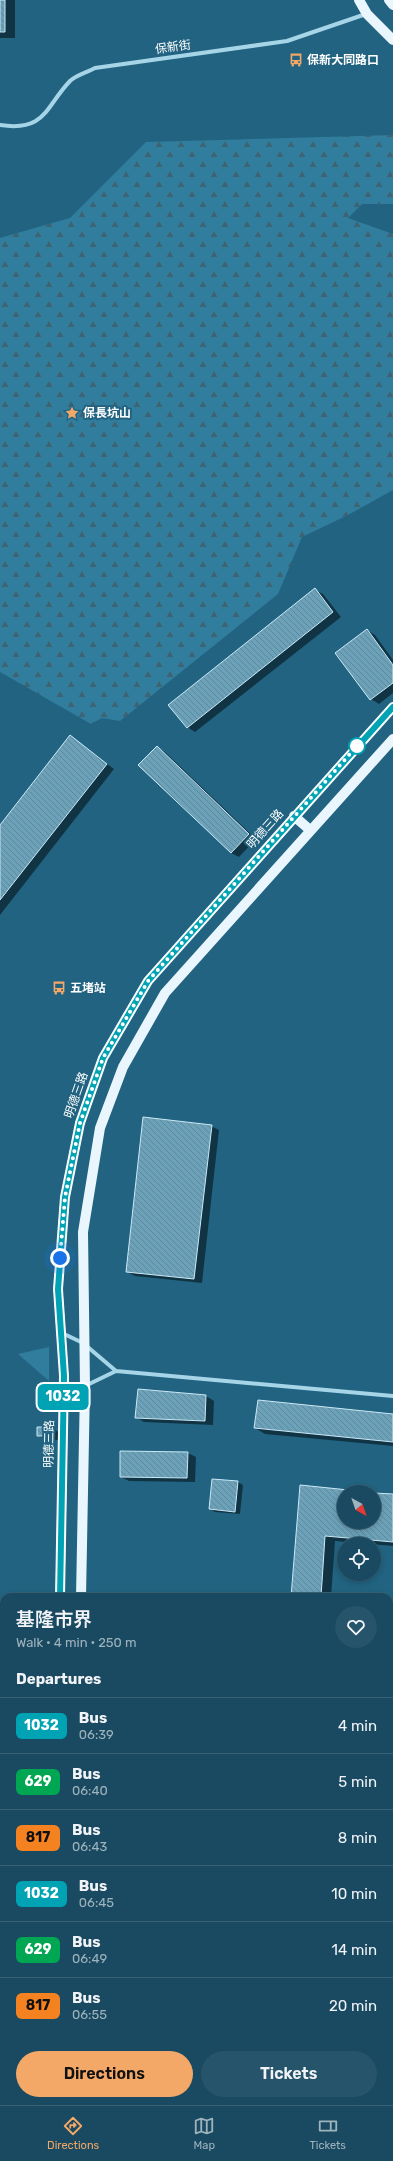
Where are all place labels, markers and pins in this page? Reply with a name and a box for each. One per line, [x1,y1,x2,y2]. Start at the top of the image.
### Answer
bus stop icon: 保新大同路口 [288,52,304,68]
place label: 保新大同路口 [307,53,379,67]
place icon: 保長坑山 [64,405,80,421]
place label: 保長坑山 [83,406,131,420]
unlabelled marker [348,737,366,755]
bus stop icon: 五堵站 [51,980,67,996]
place label: 五堵站 [70,981,106,995]

